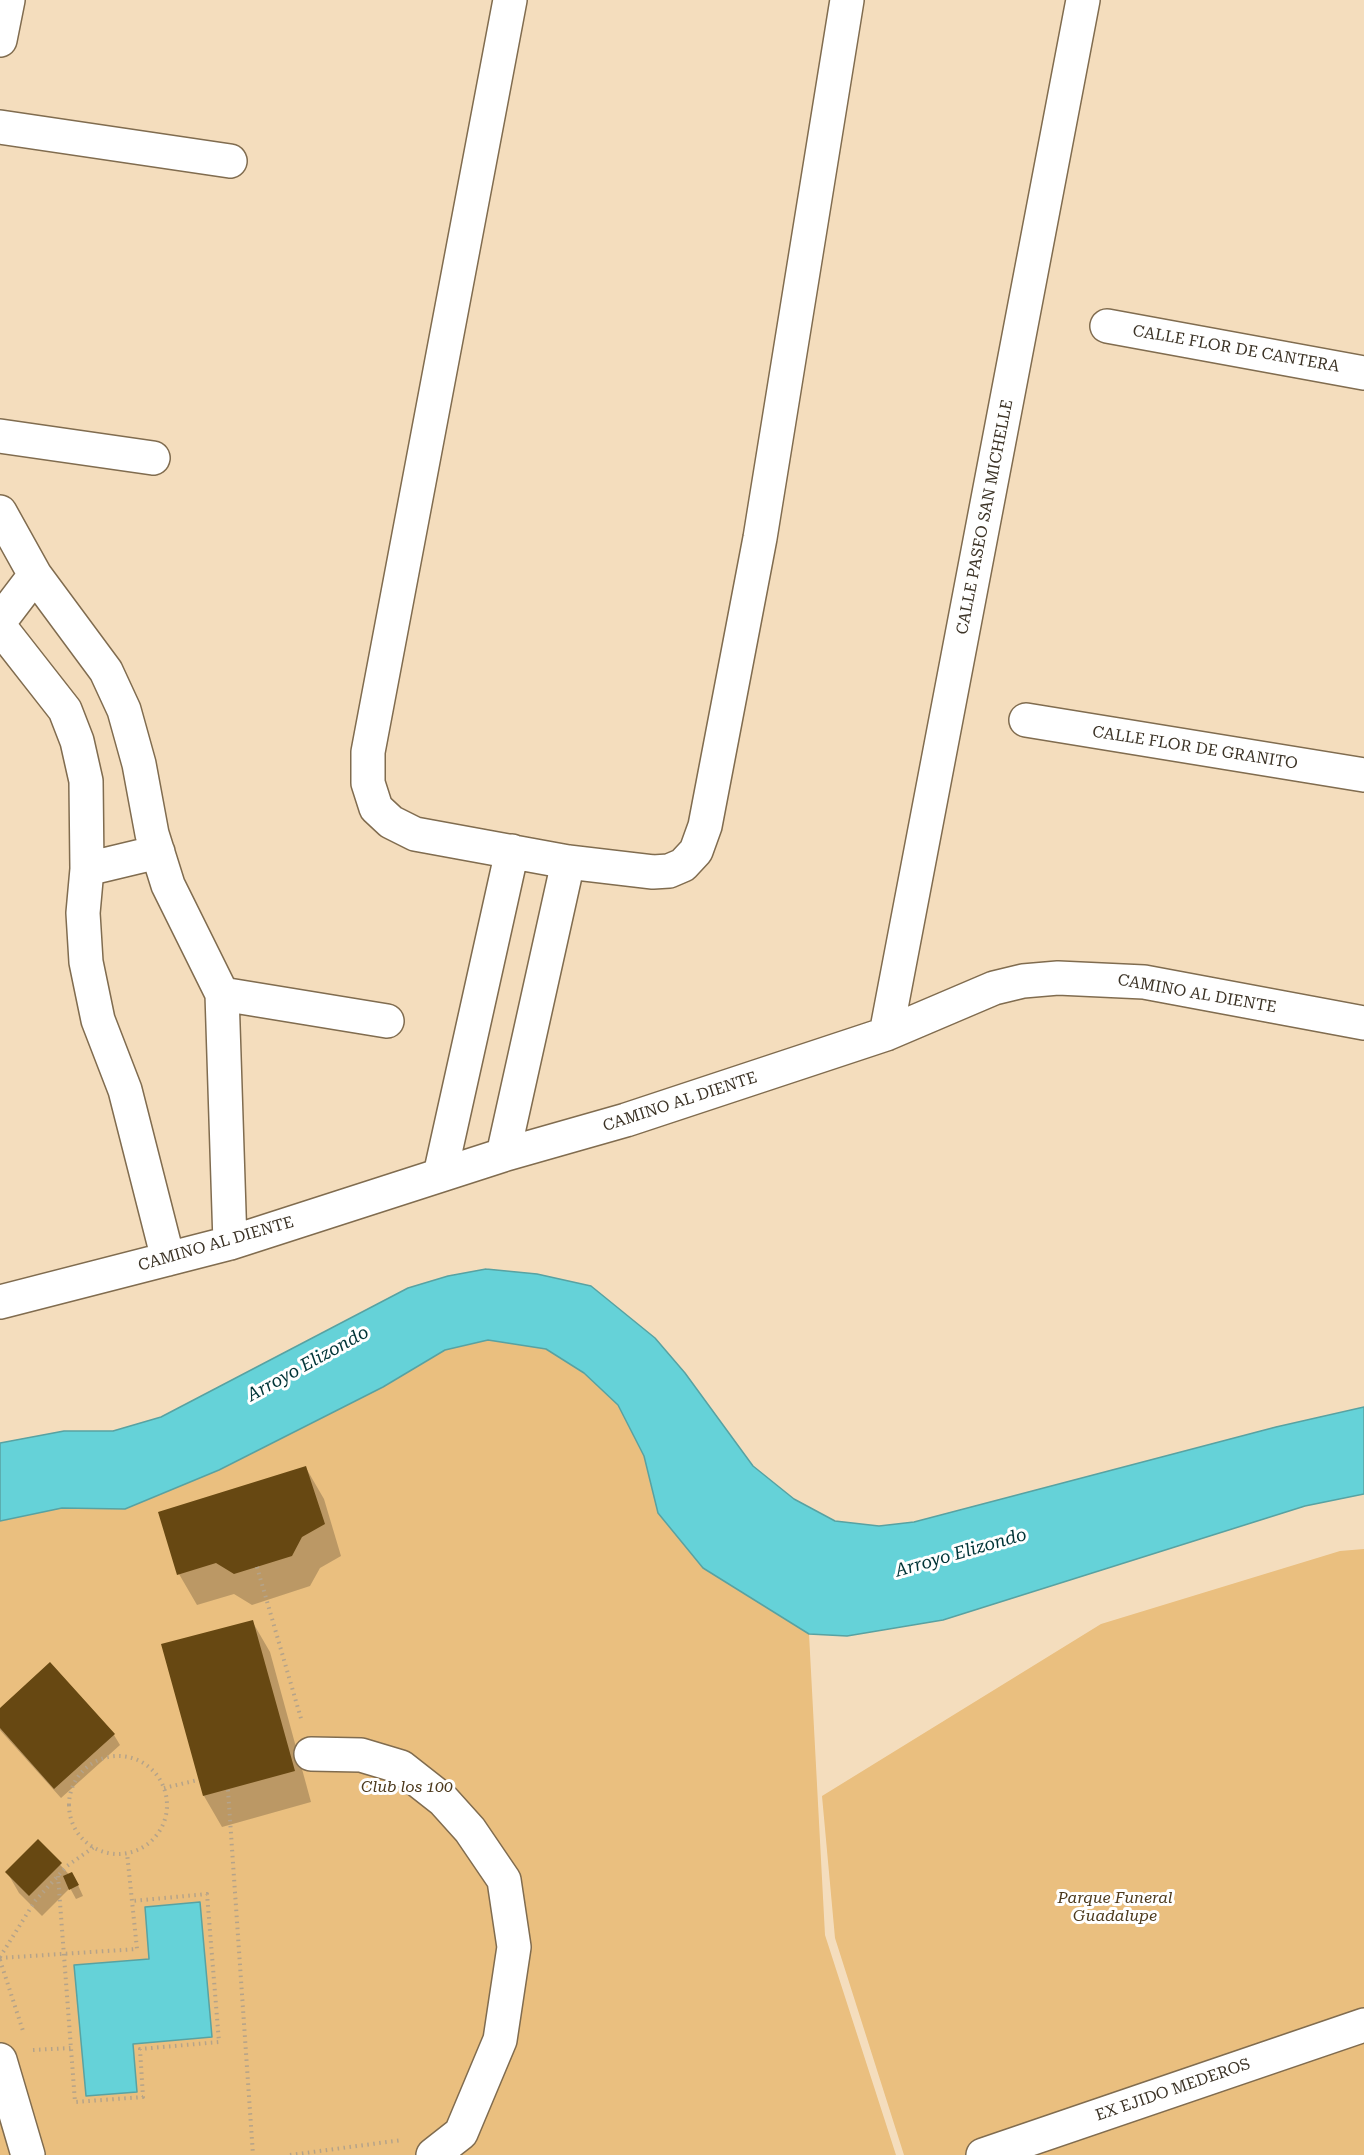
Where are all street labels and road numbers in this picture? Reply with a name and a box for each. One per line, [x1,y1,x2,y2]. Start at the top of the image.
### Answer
street label: CALLE FLOR DE CANTERA [1131,321,1341,377]
street label: CALLE PASEO SAN MICHELLE [953,398,1017,636]
street label: CALLE FLOR DE GRANITO [1091,722,1299,774]
street label: CAMINO AL DIENTE [1116,971,1278,1017]
street label: CAMINO AL DIENTE [600,1068,760,1136]
street label: CAMINO AL DIENTE [136,1213,296,1275]
street label: EX EJIDO MEDEROS [1093,2055,1253,2125]

